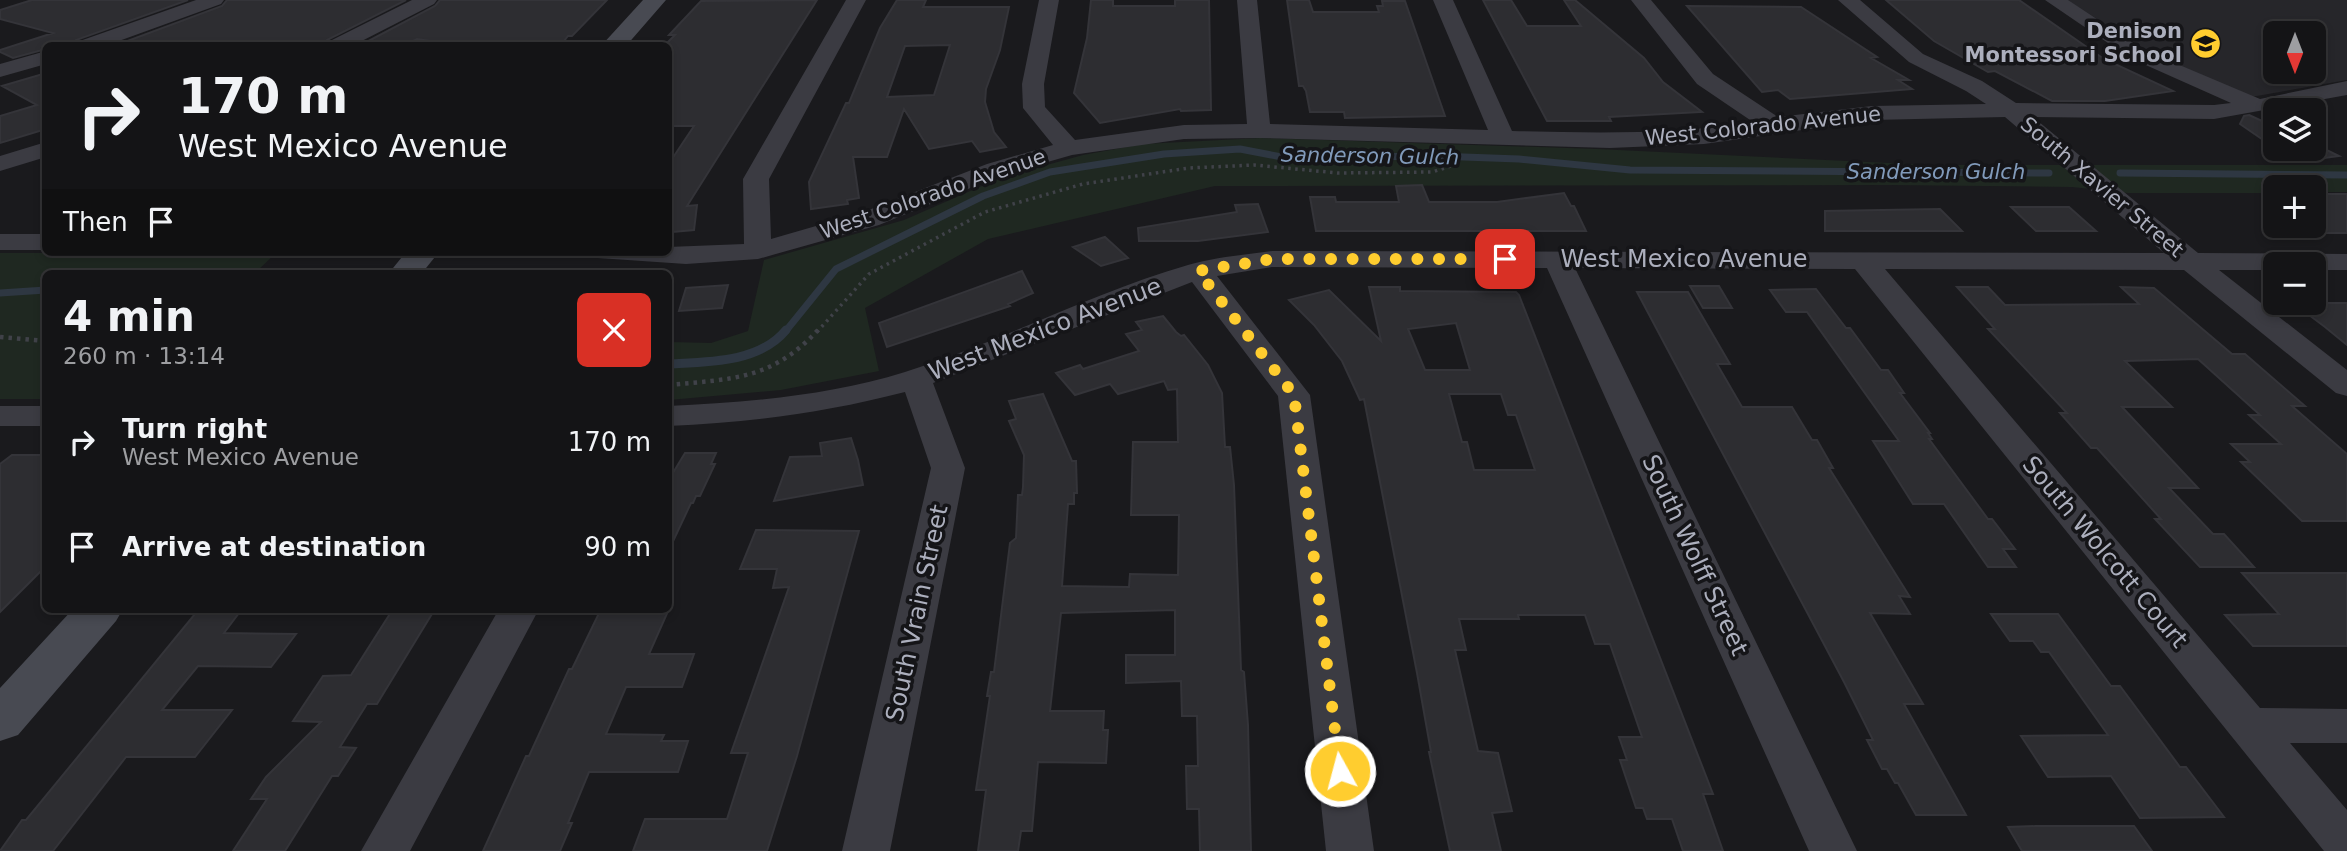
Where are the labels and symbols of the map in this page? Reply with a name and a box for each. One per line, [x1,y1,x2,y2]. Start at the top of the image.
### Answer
place label: Denison Montessori School [1965,19,2182,67]
north arrow [2263,21,2326,84]
school or university icon: Denison Montessori School [2188,26,2222,60]
street label: West Colorado Avenue [1644,102,1882,150]
street label: South Xavier Street [2016,112,2188,262]
water label: Sanderson Gulch [1281,142,1459,170]
street label: West Colorado Avenue [817,144,1049,244]
water label: Sanderson Gulch [1847,160,2025,184]
pin [1475,229,1535,289]
street label: West Mexico Avenue [1560,245,1808,273]
street label: West Mexico Avenue [925,272,1165,386]
street label: South Wolff Street [1636,450,1754,660]
street label: South Wolcott Court [2017,451,2193,653]
street label: South Vrain Street [880,502,954,724]
position arrow [1303,734,1377,808]

